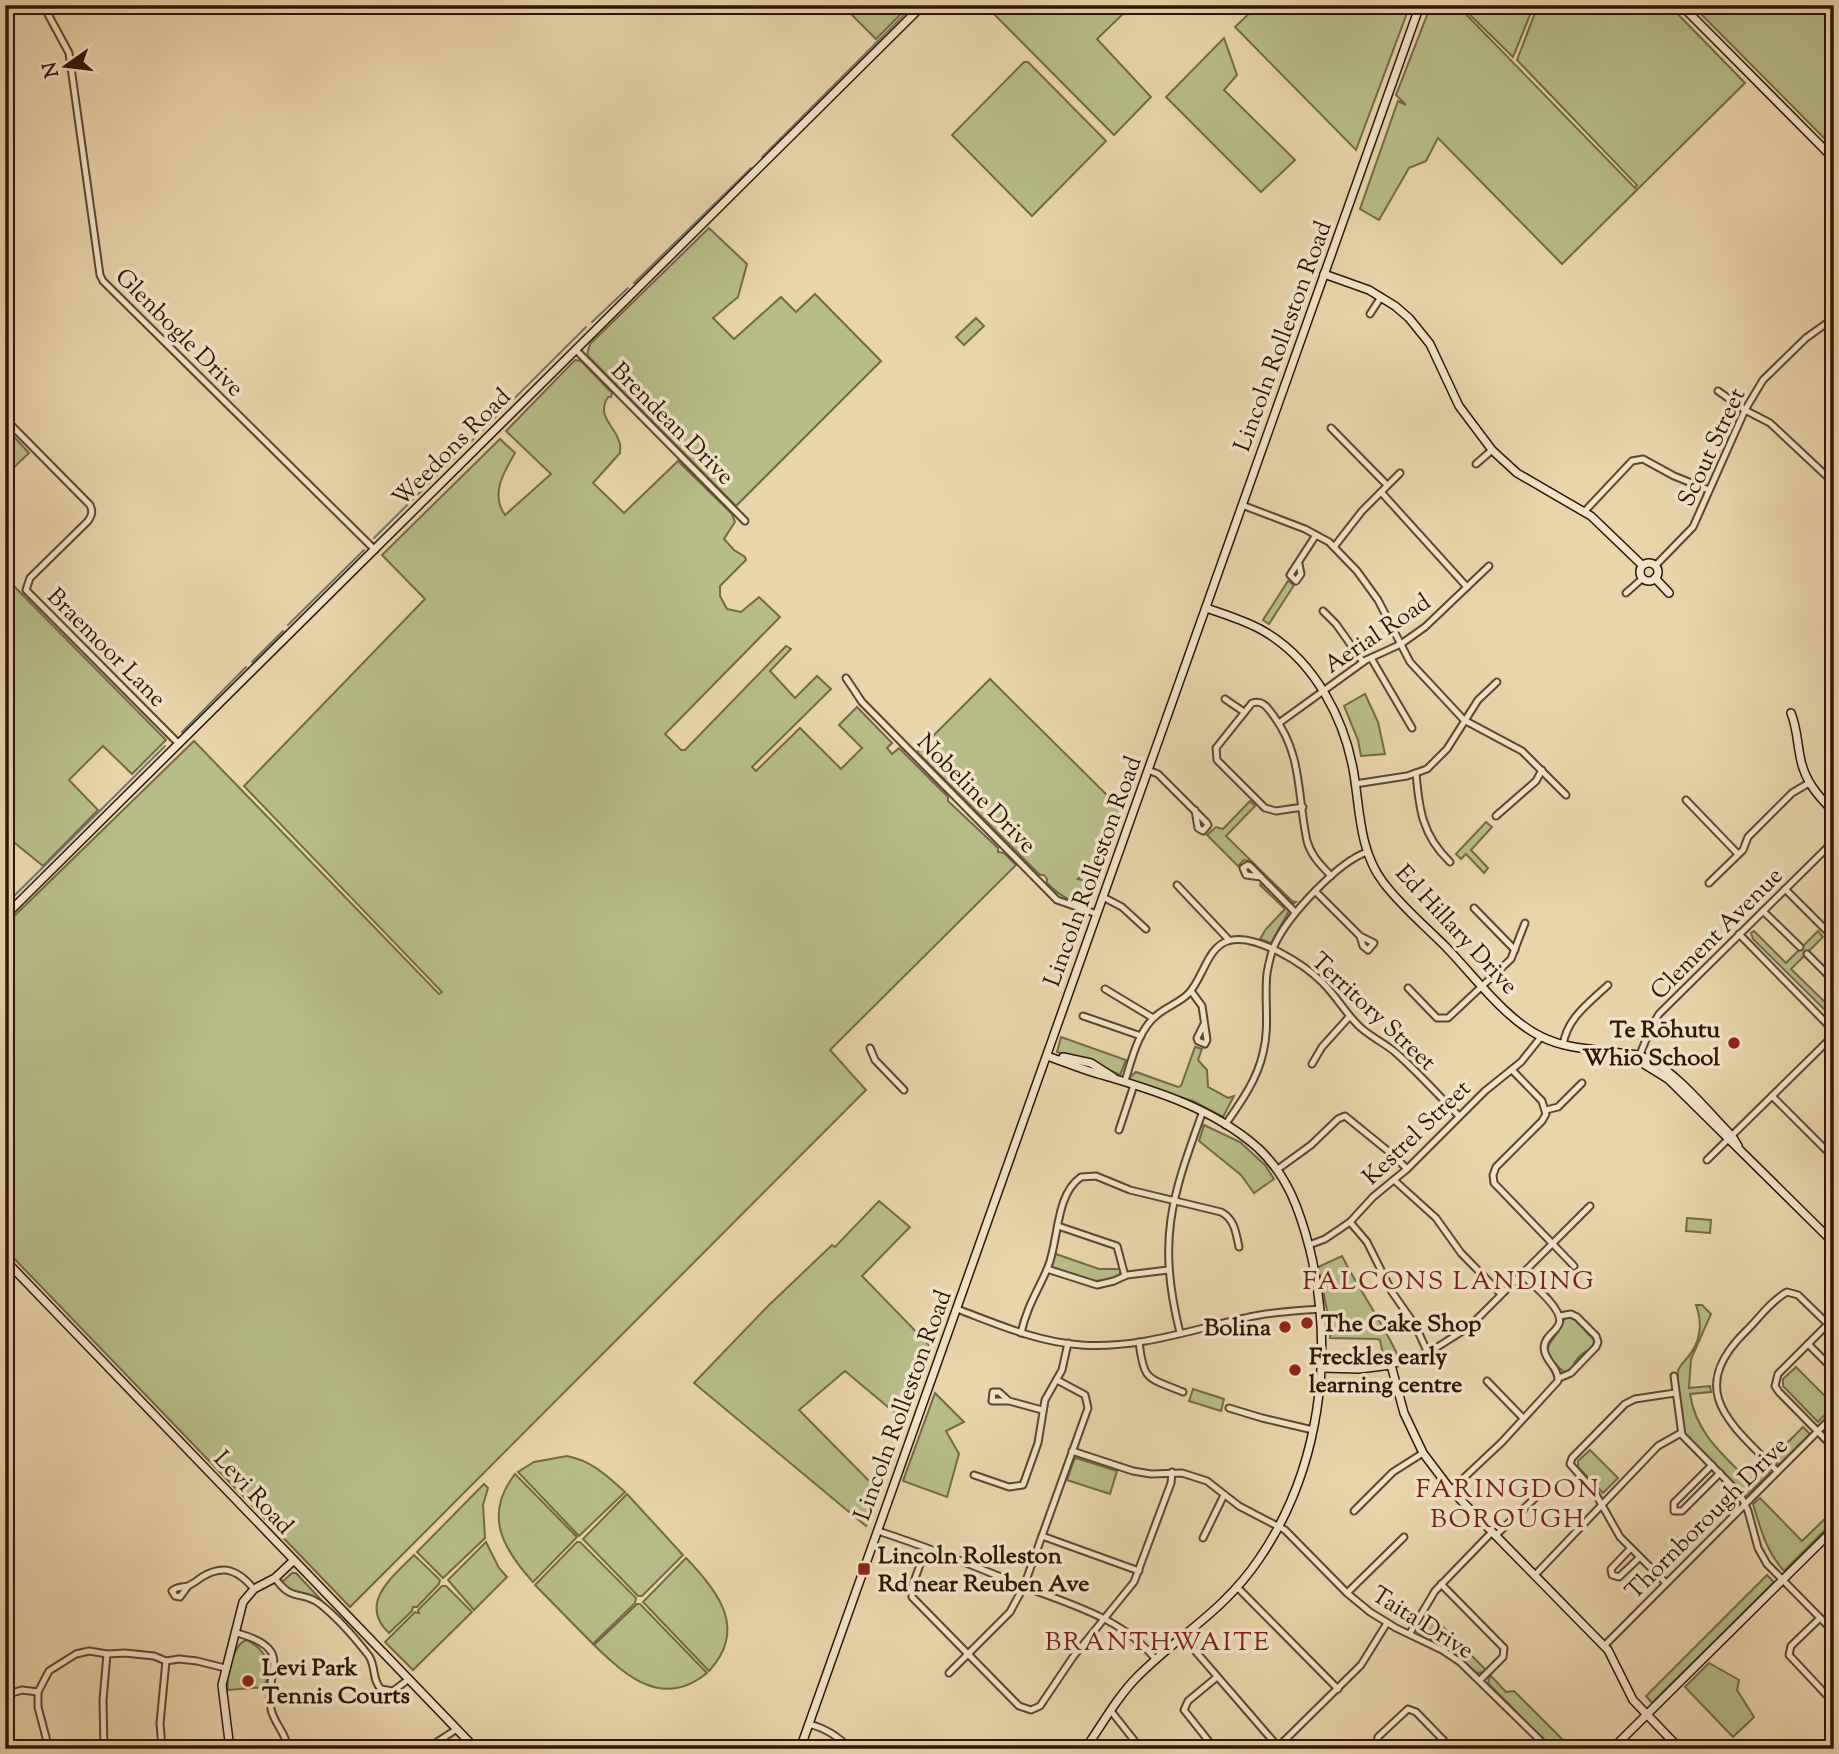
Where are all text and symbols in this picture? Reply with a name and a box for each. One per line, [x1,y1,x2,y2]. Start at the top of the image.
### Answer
north arrow [32,32,102,102]
text: N [37,59,67,80]
street label: Lincoln Rolleston Road [1226,216,1342,457]
street label: Glenbogle Drive [107,261,251,405]
street label: Brendean Drive [602,355,741,494]
street label: Weedons Road [385,381,520,516]
street label: Scout Street [1670,383,1755,513]
street label: Braemoor Lane [38,581,173,716]
street label: Aerial Road [1318,586,1439,683]
street label: Nobeline Drive [908,727,1043,862]
street label: Lincoln Rolleston Road [1036,751,1152,992]
street label: Ed Hillary Drive [1386,858,1525,1003]
street label: Clement Avenue [1643,860,1791,1008]
street label: Territory Street [1303,945,1443,1079]
place label: Te Rōhutu Whio School [1583,1014,1720,1076]
marker: Te Rōhutu Whio School [1726,1035,1742,1051]
street label: Kestrel Street [1356,1073,1479,1194]
district label: FALCONS LANDING [1303,1264,1595,1301]
street label: Lincoln Rolleston Road [846,1285,962,1526]
place label: The Cake Shop [1321,1308,1481,1342]
place label: Bolina [1204,1312,1272,1346]
marker: The Cake Shop [1299,1315,1315,1331]
marker: Bolina [1277,1319,1293,1335]
place label: Freckles early learning centre [1309,1341,1463,1403]
marker: Freckles early learning centre [1287,1362,1303,1378]
street label: Thornborough Drive [1618,1430,1796,1608]
street label: Levi Road [205,1444,301,1543]
district label: FARINGDON BOROUGH [1416,1472,1600,1539]
place label: Lincoln Rolleston Rd near Reuben Ave [878,1540,1089,1602]
marker: Lincoln Rolleston Rd near Reuben Ave [856,1561,872,1577]
street label: Taita Drive [1364,1579,1480,1668]
district label: BRANTHWAITE [1045,1625,1271,1662]
place label: Levi Park Tennis Courts [262,1652,410,1714]
marker: Levi Park Tennis Courts [240,1673,256,1689]

